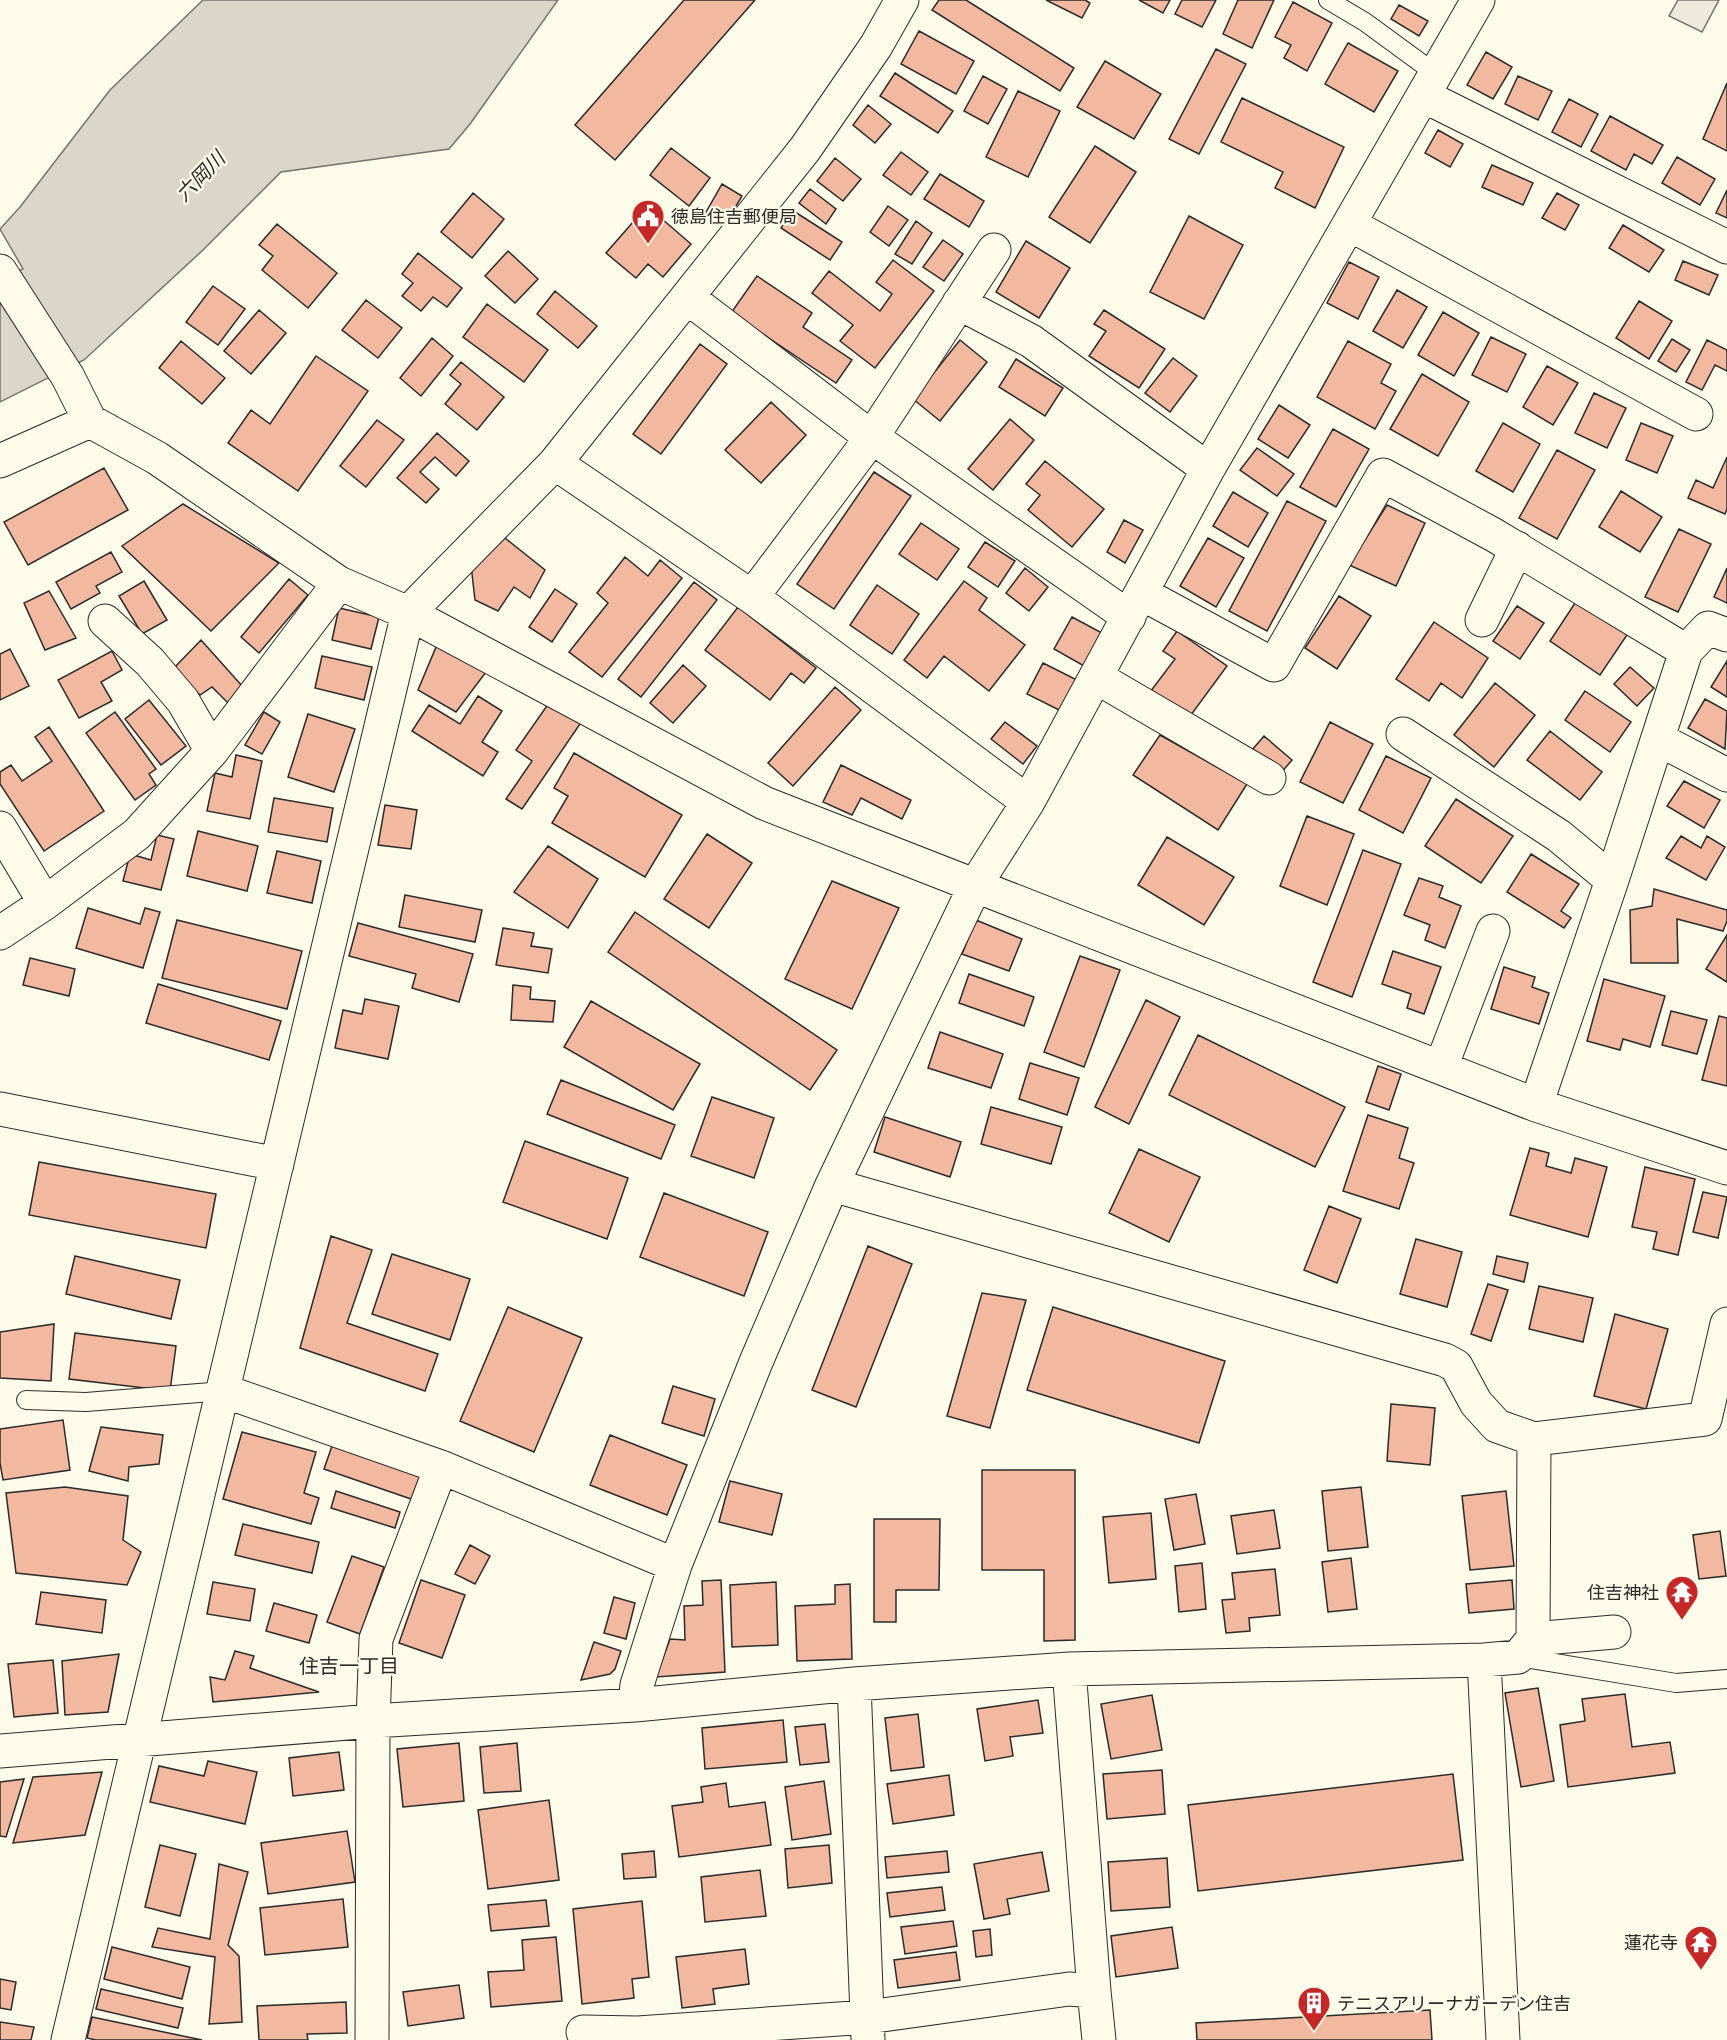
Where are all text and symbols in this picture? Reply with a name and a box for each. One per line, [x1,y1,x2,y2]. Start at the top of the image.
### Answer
water label: 六岡川 [171,145,231,206]
public building icon: 徳島住吉郵便局 [630,198,666,245]
place label: 徳島住吉郵便局 [671,206,797,226]
temple icon: 住吉神社 [1664,1574,1700,1621]
place label: 住吉神社 [1587,1582,1659,1602]
district label: 住吉一丁目 [299,1654,399,1677]
temple icon: 蓮花寺 [1683,1924,1719,1971]
place label: 蓮花寺 [1624,1932,1678,1952]
building icon: テニスアリーナガーデン住吉 [1296,1985,1332,2032]
place label: テニスアリーナガーデン住吉 [1337,1993,1571,2013]

